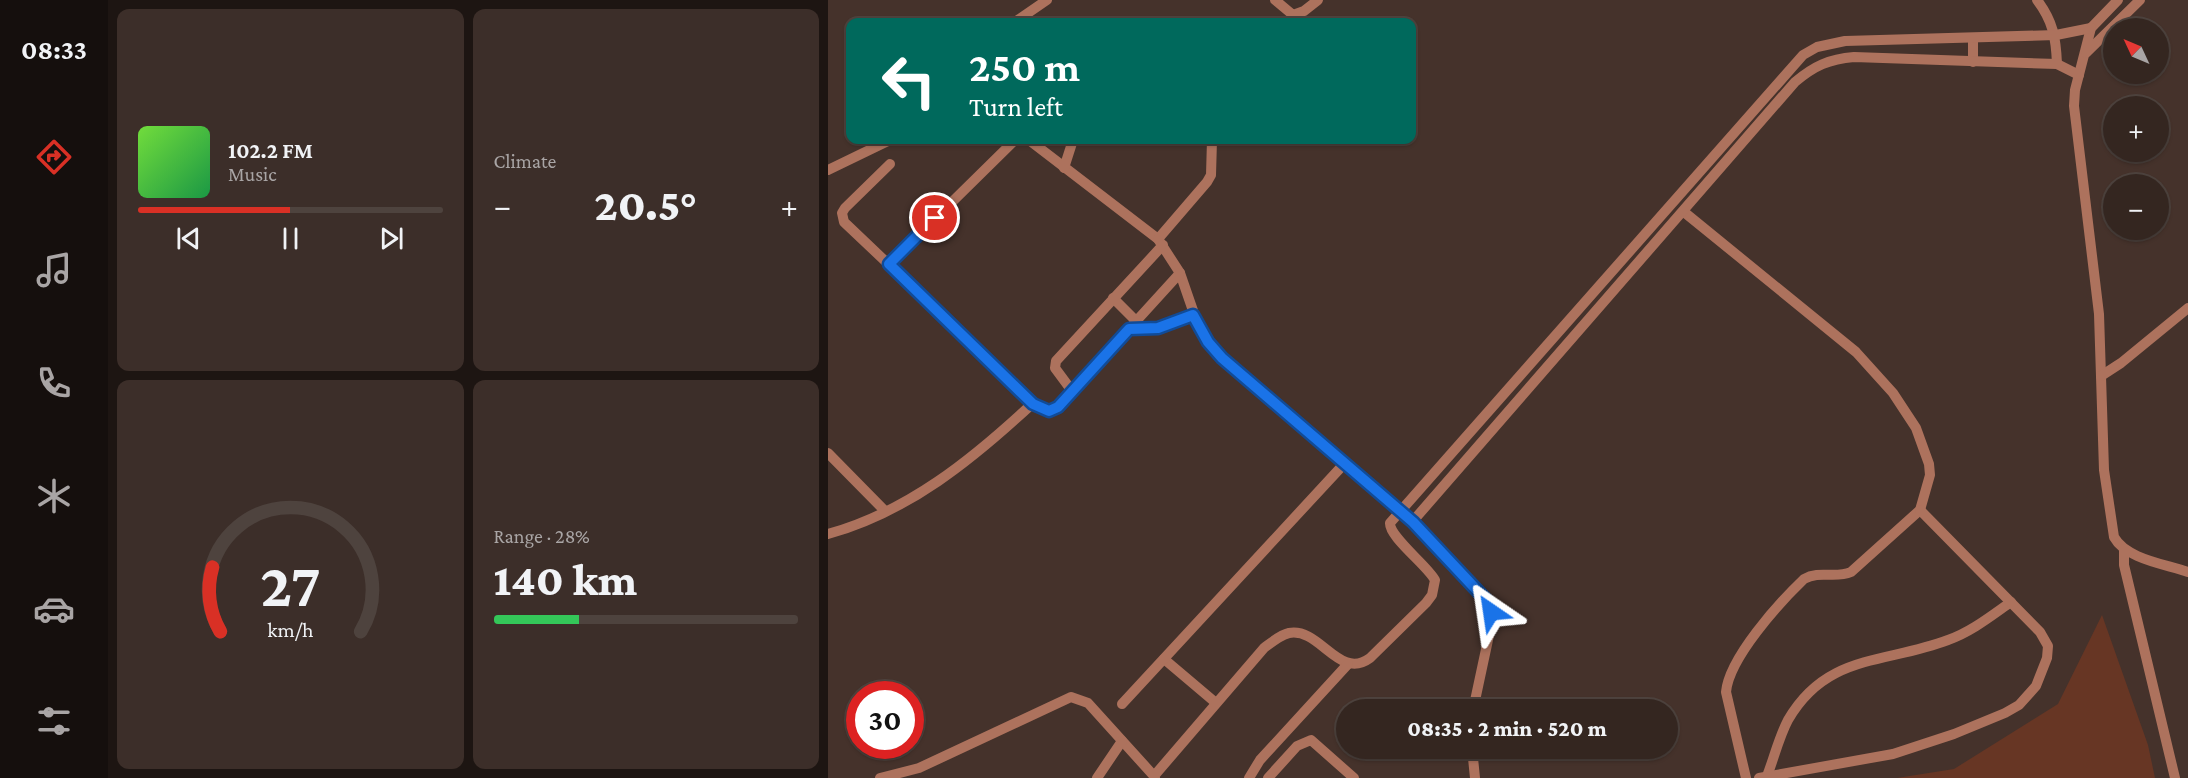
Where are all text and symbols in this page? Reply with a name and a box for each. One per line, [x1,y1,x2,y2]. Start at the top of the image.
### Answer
north arrow [2103,18,2169,84]
map controls [2103,18,2169,240]
text: 08:33 [21,35,87,65]
icon: left [870,42,948,120]
text: 250 m [969,43,1080,90]
text: Turn left [969,92,1063,122]
button: + [2103,96,2169,162]
icon: directions [33,136,75,178]
text: 102.2 FM [228,138,313,163]
text: Climate [494,150,556,172]
text: Music [228,163,277,185]
button: − [2103,174,2169,240]
text: 20.5° [594,180,697,230]
text: − [494,187,511,224]
text: + [781,187,798,224]
pin [909,192,960,243]
icon: arrive [918,201,951,234]
icon: previous [172,222,205,255]
icon: pause [274,222,307,255]
icon: next [375,222,408,255]
icon: music [33,249,75,291]
icon: phone [33,362,75,404]
icon: climate [33,475,75,517]
text: Range · 28% [494,525,590,547]
text: 27 [260,550,321,619]
text: 140 km [494,555,637,605]
position arrow [1459,580,1523,644]
icon: car [33,588,75,630]
text: km/h [267,618,314,642]
speed limit sign: 30 [846,681,924,759]
icon: filters [33,700,75,742]
text: 08:35 · 2 min · 520 m [1407,716,1607,741]

